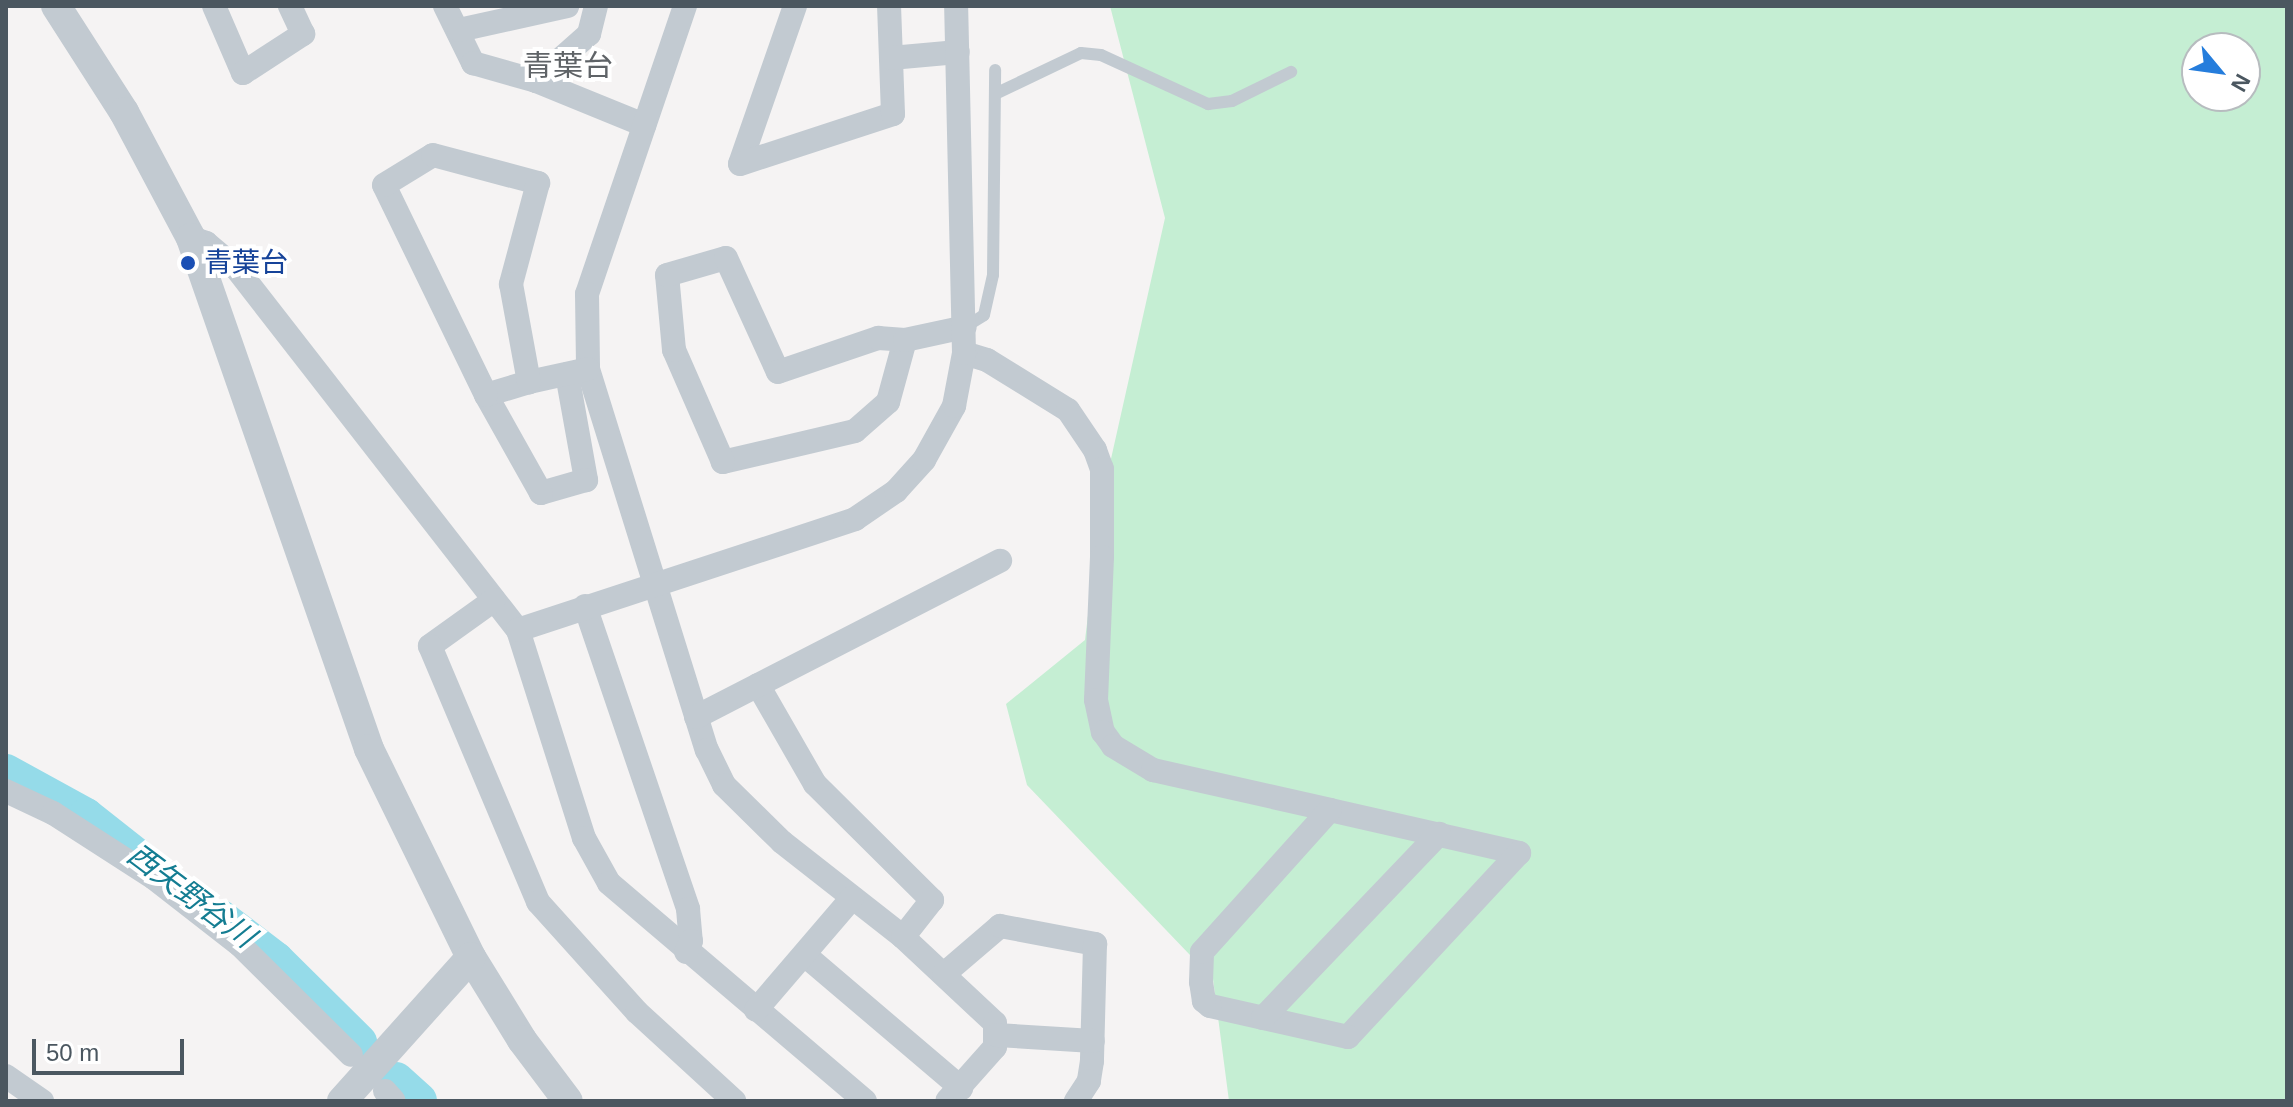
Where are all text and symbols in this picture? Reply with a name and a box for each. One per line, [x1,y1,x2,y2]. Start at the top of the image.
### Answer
north arrow [2181,32,2261,112]
district label: 青葉台 [523,48,613,84]
text: N [2226,70,2255,96]
place label: 青葉台 [204,246,288,280]
marker: 青葉台 [179,254,197,272]
water label: 西矢野谷川 [120,836,262,956]
scale bar [36,1023,188,1073]
text: 50 m [46,1039,99,1066]

